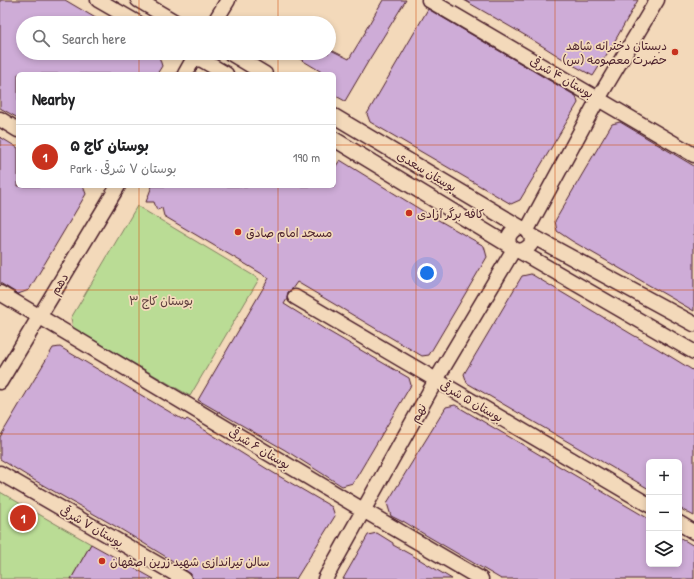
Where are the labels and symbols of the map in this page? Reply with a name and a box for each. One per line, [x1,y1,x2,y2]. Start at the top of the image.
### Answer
place label: دبستان دخترانه شاهد حضرت معصومه (س) [562,37,667,68]
marker: دبستان دخترانه شاهد حضرت معصومه (س) [670,47,680,57]
street label: بوستان ۴ شرقی [527,52,597,102]
street label: بوستان سعدی [394,147,460,195]
place label: کافه برگر آزادی [417,205,484,222]
marker: کافه برگر آزادی [404,208,414,218]
place label: مسجد امام صادق [246,224,332,242]
marker: مسجد امام صادق [233,227,243,237]
your location [417,263,437,283]
street label: دهم [46,270,73,299]
park label: بوستان کاج ۳ [129,292,193,310]
street label: بوستان ۵ شرقی [437,376,507,426]
street label: نهم [406,400,431,426]
street label: بوستان ۶ شرقی [226,423,294,473]
street label: بوستان ۷ شرقی [57,501,127,551]
pin: 1 [10,503,36,533]
place label: سالن تیراندازی شهید زرین اصفهان [110,553,270,570]
marker: سالن تیراندازی شهید زرین اصفهان [97,556,107,566]

